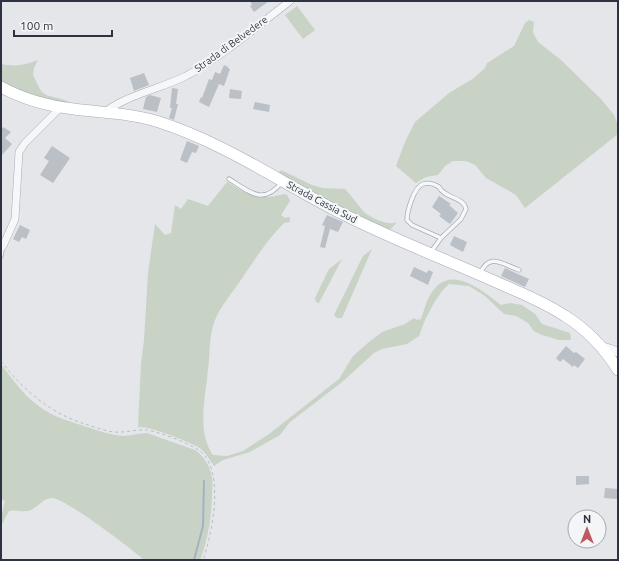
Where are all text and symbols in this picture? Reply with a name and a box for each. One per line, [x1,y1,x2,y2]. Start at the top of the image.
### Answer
scale bar [14,12,112,38]
street label: Strada di Belvedere [192,14,270,74]
text: 100 m [20,19,53,32]
street label: Strada Cassia Sud [285,179,359,225]
north arrow [567,509,607,549]
text: N [583,513,591,525]

